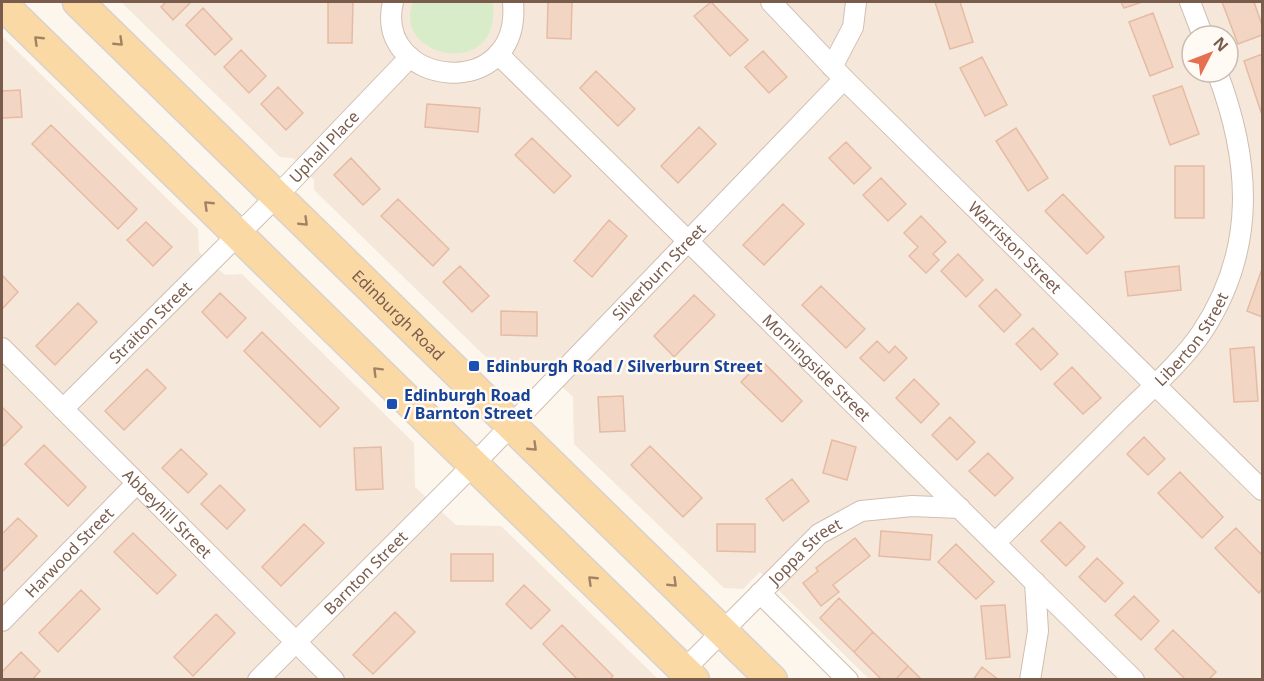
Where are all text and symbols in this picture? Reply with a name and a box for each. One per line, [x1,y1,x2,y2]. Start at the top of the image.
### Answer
north arrow [1180,24,1240,84]
text: N [1209,32,1234,56]
one-way arrow [112,35,123,46]
one-way arrow [35,36,46,47]
street label: Uphall Place [284,106,364,188]
street label: Warriston Street [964,196,1067,298]
one-way arrow [205,201,216,212]
one-way arrow [297,215,308,226]
street label: Silverburn Street [607,219,710,325]
street label: Edinburgh Road [347,265,450,365]
street label: Straiton Street [104,276,196,368]
street label: Liberton Street [1149,288,1233,391]
street label: Morningside Street [757,309,876,426]
place label: Edinburgh Road / Silverburn Street [486,355,763,377]
marker: Edinburgh Road / Silverburn Street [467,359,481,373]
one-way arrow [374,367,385,378]
place label: Edinburgh Road / Barnton Street [404,384,533,424]
marker: Edinburgh Road / Barnton Street [385,397,399,411]
one-way arrow [526,440,537,451]
street label: Abbeyhill Street [118,464,217,563]
street label: Harwood Street [20,502,118,602]
street label: Joppa Street [762,513,846,591]
street label: Barnton Street [319,526,412,619]
one-way arrow [667,576,677,587]
one-way arrow [589,577,600,588]

